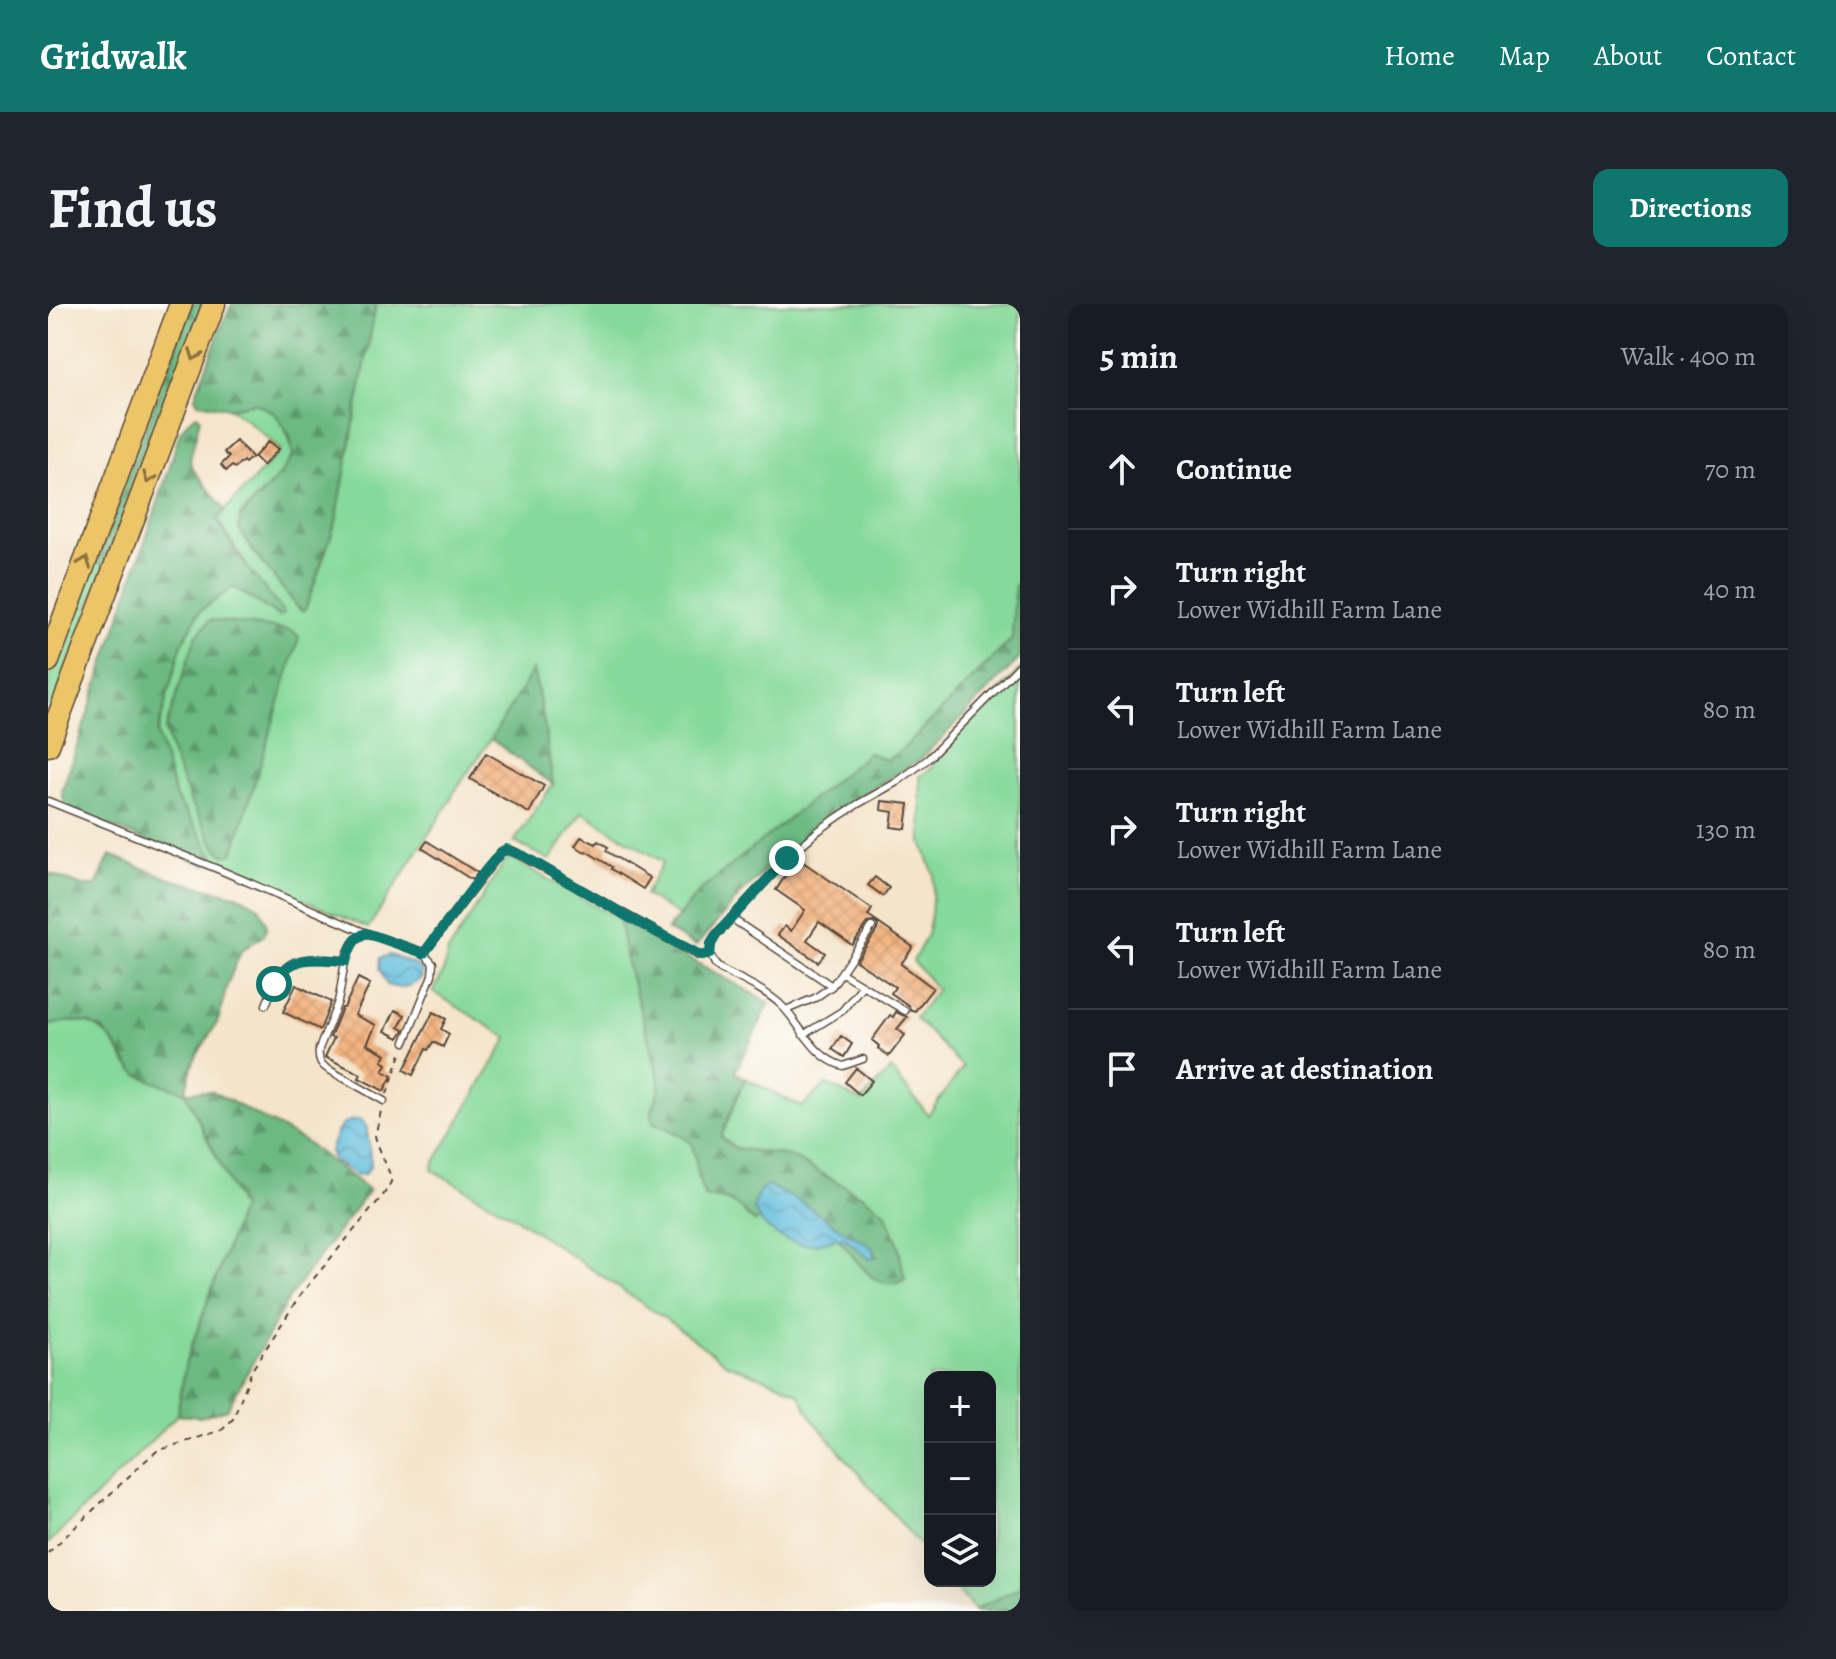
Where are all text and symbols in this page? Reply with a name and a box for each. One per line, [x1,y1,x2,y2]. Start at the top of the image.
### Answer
text: Gridwalk [40,30,187,82]
text: Home [1384,37,1455,75]
text: Map [1499,37,1550,75]
text: About [1594,37,1662,75]
text: Contact [1706,37,1796,75]
button: Directions [1593,169,1788,247]
text: Find us [48,170,218,246]
text: 5 min [1100,333,1178,380]
text: Walk · 400 m [1621,339,1756,374]
one-way arrow [188,347,205,361]
icon: ahead [1100,447,1144,491]
text: Continue [1176,449,1292,489]
text: 70 m [1704,452,1756,487]
one-way arrow [142,471,158,485]
text: Turn right [1176,552,1306,592]
one-way arrow [75,556,92,570]
icon: right [1100,567,1144,611]
text: 40 m [1704,572,1756,607]
text: Lower Widhill Farm Lane [1176,592,1442,627]
text: Turn left [1176,672,1285,712]
icon: left [1100,687,1144,731]
text: 80 m [1703,692,1756,727]
text: Lower Widhill Farm Lane [1176,712,1442,747]
text: Turn right [1176,792,1306,832]
icon: right [1100,807,1144,851]
text: 130 m [1696,812,1756,847]
text: Lower Widhill Farm Lane [1176,832,1442,867]
route end [769,840,805,876]
text: Turn left [1176,912,1285,952]
icon: left [1100,927,1144,971]
text: 80 m [1703,932,1756,967]
text: Lower Widhill Farm Lane [1176,952,1442,987]
route start [256,966,292,1002]
icon: arrive [1100,1047,1144,1091]
text: Arrive at destination [1176,1049,1433,1089]
map controls [924,1371,996,1587]
button: + [924,1371,996,1443]
button: − [924,1443,996,1515]
button: layers [924,1515,996,1587]

